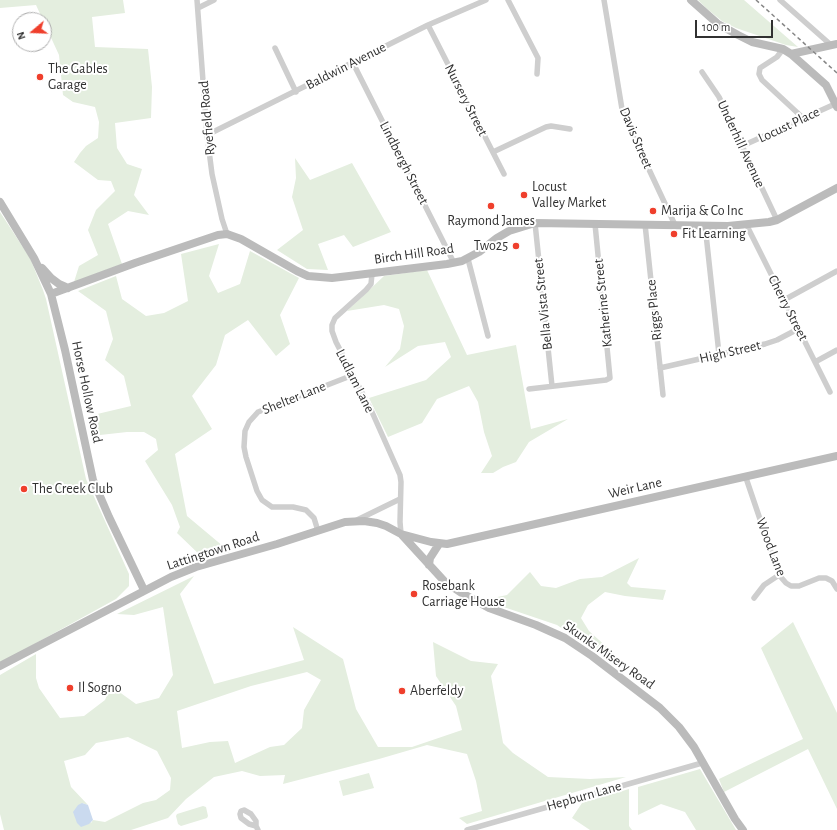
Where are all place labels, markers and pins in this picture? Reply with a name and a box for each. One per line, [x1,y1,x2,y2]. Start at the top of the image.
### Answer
place label: The Gables Garage [48,61,108,94]
marker: The Gables Garage [35,72,45,82]
place label: Locust Valley Market [532,179,606,212]
marker: Locust Valley Market [519,190,529,200]
marker: Raymond James [486,201,496,211]
place label: Marija & Co Inc [661,203,743,219]
marker: Marija & Co Inc [648,206,658,216]
place label: Raymond James [447,213,535,229]
place label: Fit Learning [682,226,746,242]
marker: Fit Learning [669,229,679,239]
place label: Two25 [474,238,508,254]
marker: Two25 [511,241,521,251]
place label: The Creek Club [32,481,113,497]
marker: The Creek Club [19,484,29,494]
place label: Rosebank Carriage House [422,578,505,610]
marker: Rosebank Carriage House [409,589,419,599]
place label: Il Sogno [78,680,122,696]
marker: Il Sogno [65,683,75,693]
place label: Aberfeldy [410,683,463,699]
marker: Aberfeldy [397,686,407,696]

